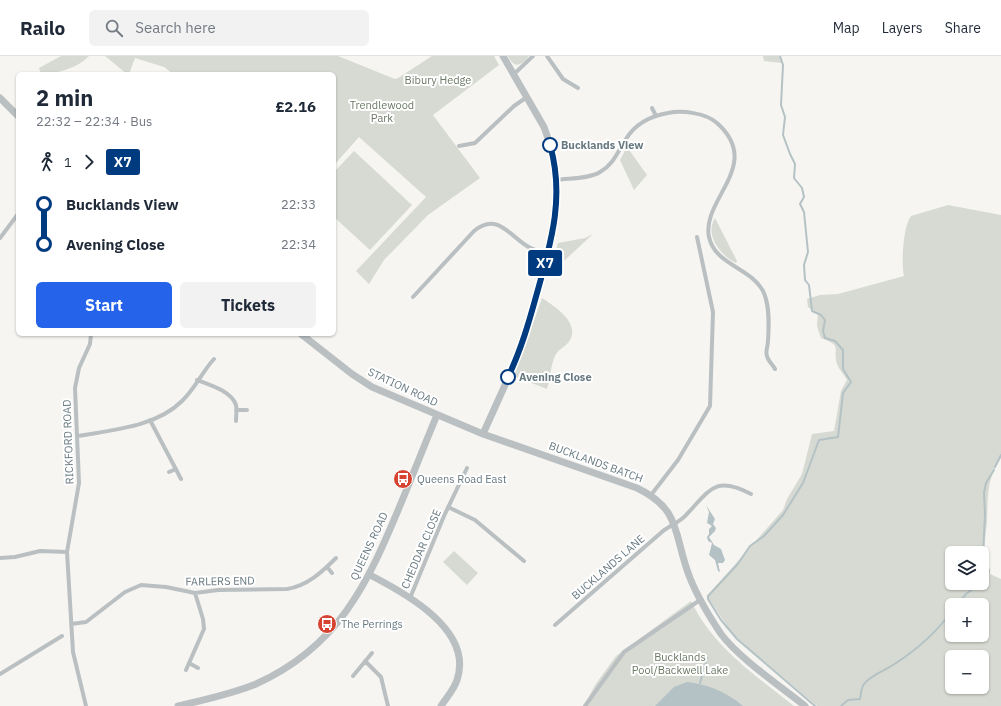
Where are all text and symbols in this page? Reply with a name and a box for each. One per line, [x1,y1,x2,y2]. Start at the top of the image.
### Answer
search box [89,10,369,46]
text: Railo [20,16,65,40]
icon: search [103,17,125,39]
text: Search here [135,18,216,37]
text: Map [833,19,860,37]
text: Layers [882,19,923,37]
text: Share [945,19,981,37]
park label: Bibury Hedge [405,73,471,87]
text: 2 min [36,83,93,112]
text: £2.16 [276,97,316,116]
park label: Trendlewood Park [350,98,414,125]
text: 22:32 – 22:34 · Bus [36,113,152,130]
marker: Bucklands View [542,137,558,153]
place label: Bucklands View [561,138,644,152]
icon: walk [36,151,58,173]
icon: forward [78,151,100,173]
text: X7 [114,153,132,171]
text: 1 [64,154,72,171]
text: Bucklands View [66,195,179,214]
text: 22:33 [281,196,316,213]
text: Avening Close [66,235,165,254]
text: 22:34 [281,236,316,253]
line badge: X7 [527,250,563,276]
text: X7 [536,254,554,272]
button: Start [36,282,172,328]
button: Tickets [180,282,316,328]
street label: STATION ROAD [366,365,440,409]
marker: Avening Close [500,369,516,385]
place label: Avening Close [519,370,592,384]
street label: RICKFORD ROAD [60,399,76,485]
street label: BUCKLANDS BATCH [547,438,645,486]
bus stop icon: Queens Road East [392,468,414,490]
place label: Queens Road East [417,472,507,486]
street label: CHEDDAR CLOSE [398,507,444,591]
street label: QUEENS ROAD [347,510,391,582]
street label: BUCKLANDS LANE [569,531,647,603]
map controls [945,546,989,694]
button: layers [945,546,989,590]
street label: FARLERS END [185,573,255,589]
button: + [945,598,989,642]
bus stop icon: The Perrings [316,613,338,635]
place label: The Perrings [341,617,403,631]
park label: Bucklands Pool/Backwell Lake [632,650,728,677]
button: − [945,650,989,694]

